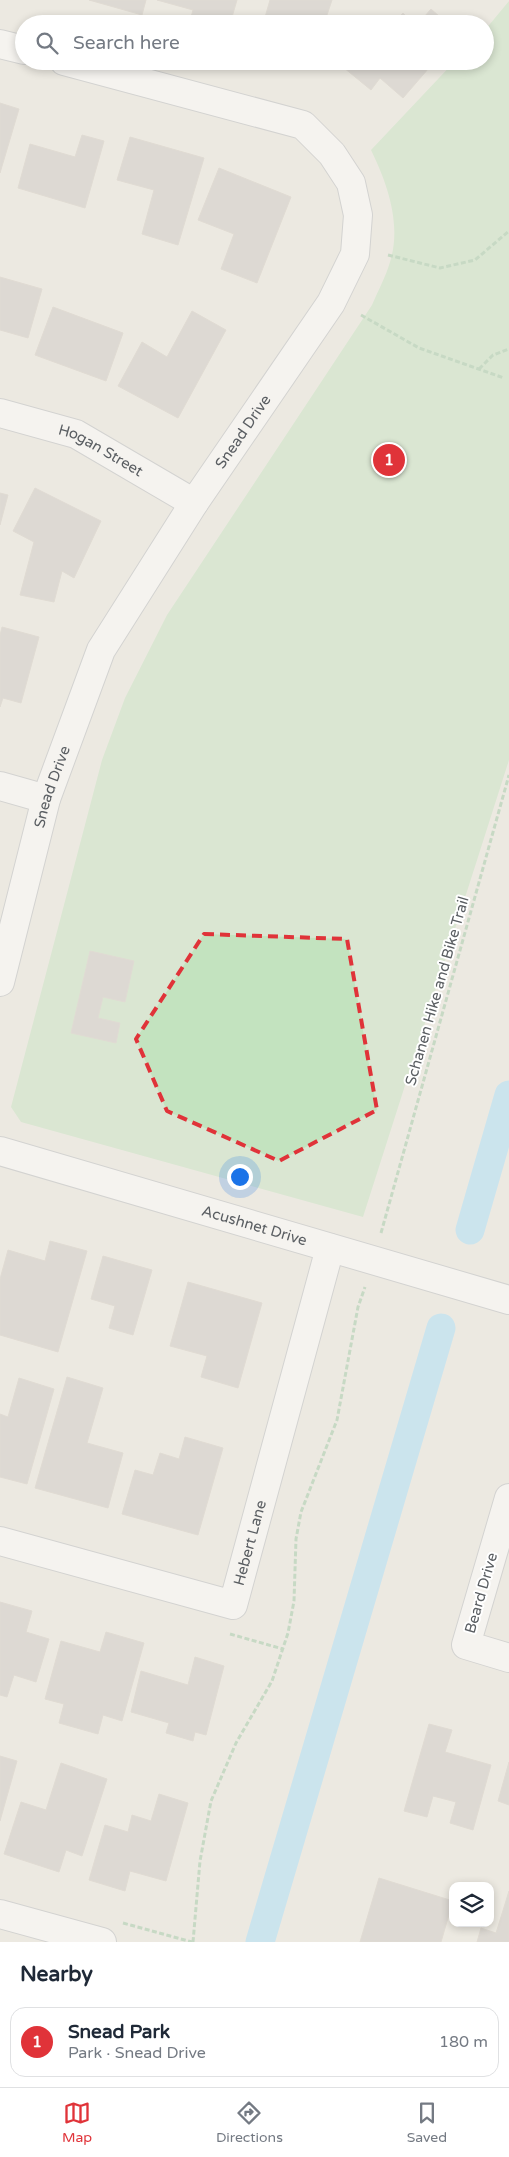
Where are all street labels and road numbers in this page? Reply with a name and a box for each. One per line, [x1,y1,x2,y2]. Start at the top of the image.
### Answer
street label: Snead Drive [211,391,275,472]
street label: Hogan Street [56,421,147,480]
street label: Snead Drive [30,743,74,830]
street label: Schanen Hike and Bike Trail [401,894,473,1088]
street label: Acushnet Drive [200,1202,309,1249]
street label: Hebert Lane [230,1498,270,1588]
street label: Beard Drive [461,1551,501,1635]

